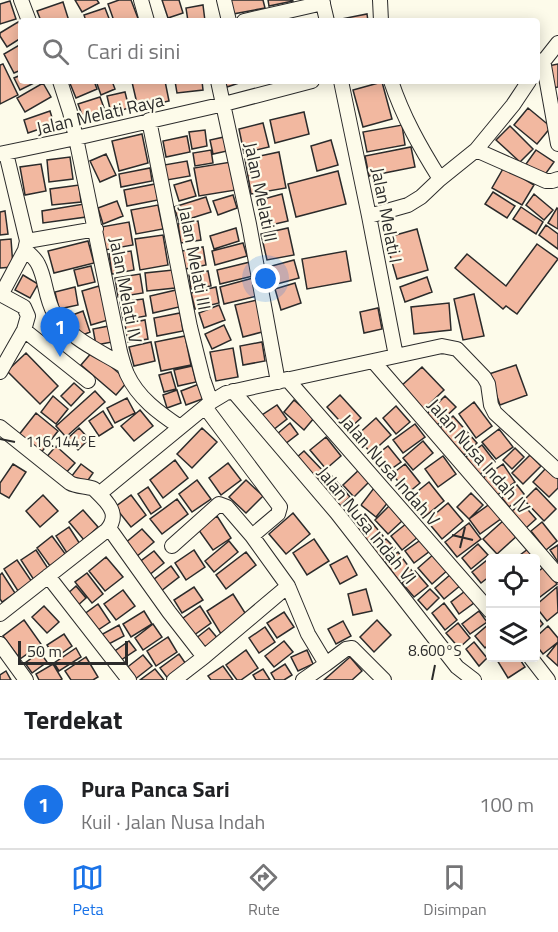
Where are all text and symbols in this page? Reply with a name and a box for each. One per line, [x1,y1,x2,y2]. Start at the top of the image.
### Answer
search box [18,18,540,84]
text: Cari di sini [87,34,180,68]
icon: search [39,35,72,68]
street label: Jalan Melati Raya [34,86,166,142]
street label: Jalan Melati II [237,140,285,244]
street label: Jalan Melati I [364,165,410,265]
street label: Jalan Melati III [172,203,218,313]
street label: Jalan Melati IV [102,235,150,346]
your location [251,264,280,293]
pin: 1 [40,308,80,357]
street label: Jalan Nusa Indah IV [421,392,537,520]
street label: Jalan Nusa Indah V [334,408,447,532]
text: 116.144°E [26,430,96,453]
street label: Jalan Nusa Indah VI [311,460,423,590]
map controls [486,554,540,662]
button: locate [486,554,540,608]
button: layers [486,608,540,662]
scale bar [18,638,128,666]
text: 50 m [27,639,62,663]
text: 8.600°S [408,639,462,662]
text: Terdekat [24,700,123,739]
text: Pura Panca Sari [81,772,230,806]
text: 1 [38,789,49,820]
text: 100 m [479,789,534,820]
text: Kuil · Jalan Nusa Indah [81,806,265,837]
tab: Peta [71,861,104,921]
tab: Rute [247,861,280,921]
tab: Disimpan [423,861,487,921]

